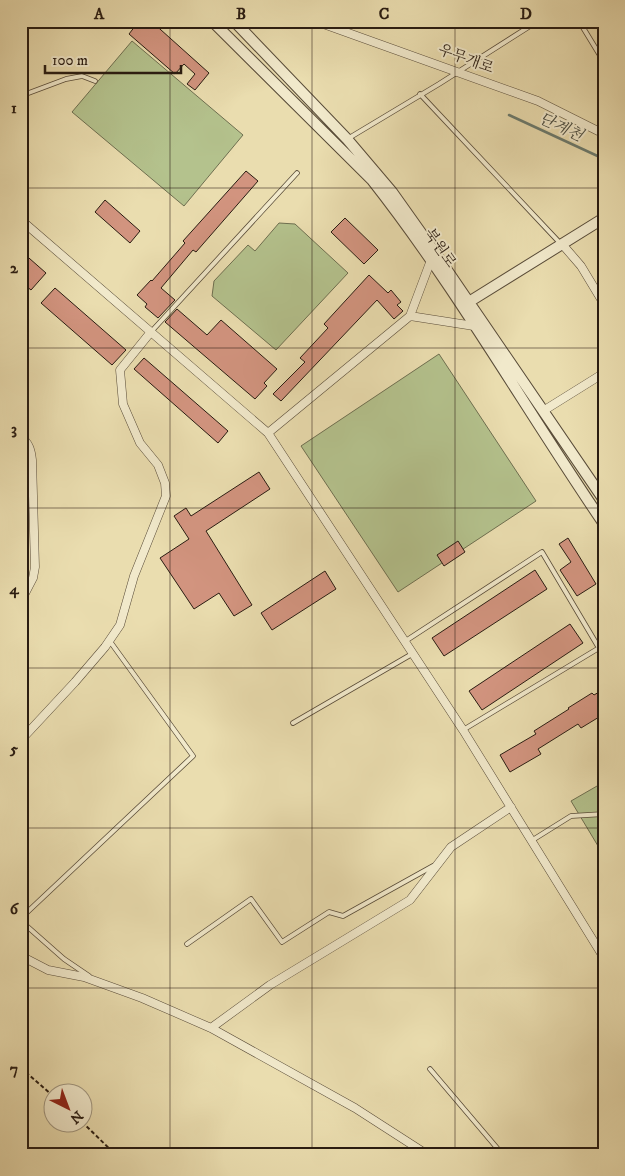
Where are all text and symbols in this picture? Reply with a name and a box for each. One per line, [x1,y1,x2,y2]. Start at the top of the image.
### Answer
text: A [93,4,105,24]
text: B [236,4,246,24]
text: C [379,4,389,24]
text: D [520,4,532,24]
street label: 우무개로 [436,40,497,78]
scale bar [45,42,181,74]
text: 100 m [52,51,88,70]
text: 1 [11,98,17,118]
water label: 단계천 [536,108,588,147]
street label: 북원로 [420,225,461,272]
text: 2 [10,258,19,278]
text: 3 [11,419,17,439]
text: 4 [8,579,19,599]
text: 5 [9,739,18,759]
text: 6 [10,899,20,919]
text: 7 [10,1059,18,1079]
north arrow [42,1084,92,1134]
text: N [65,1106,86,1128]

